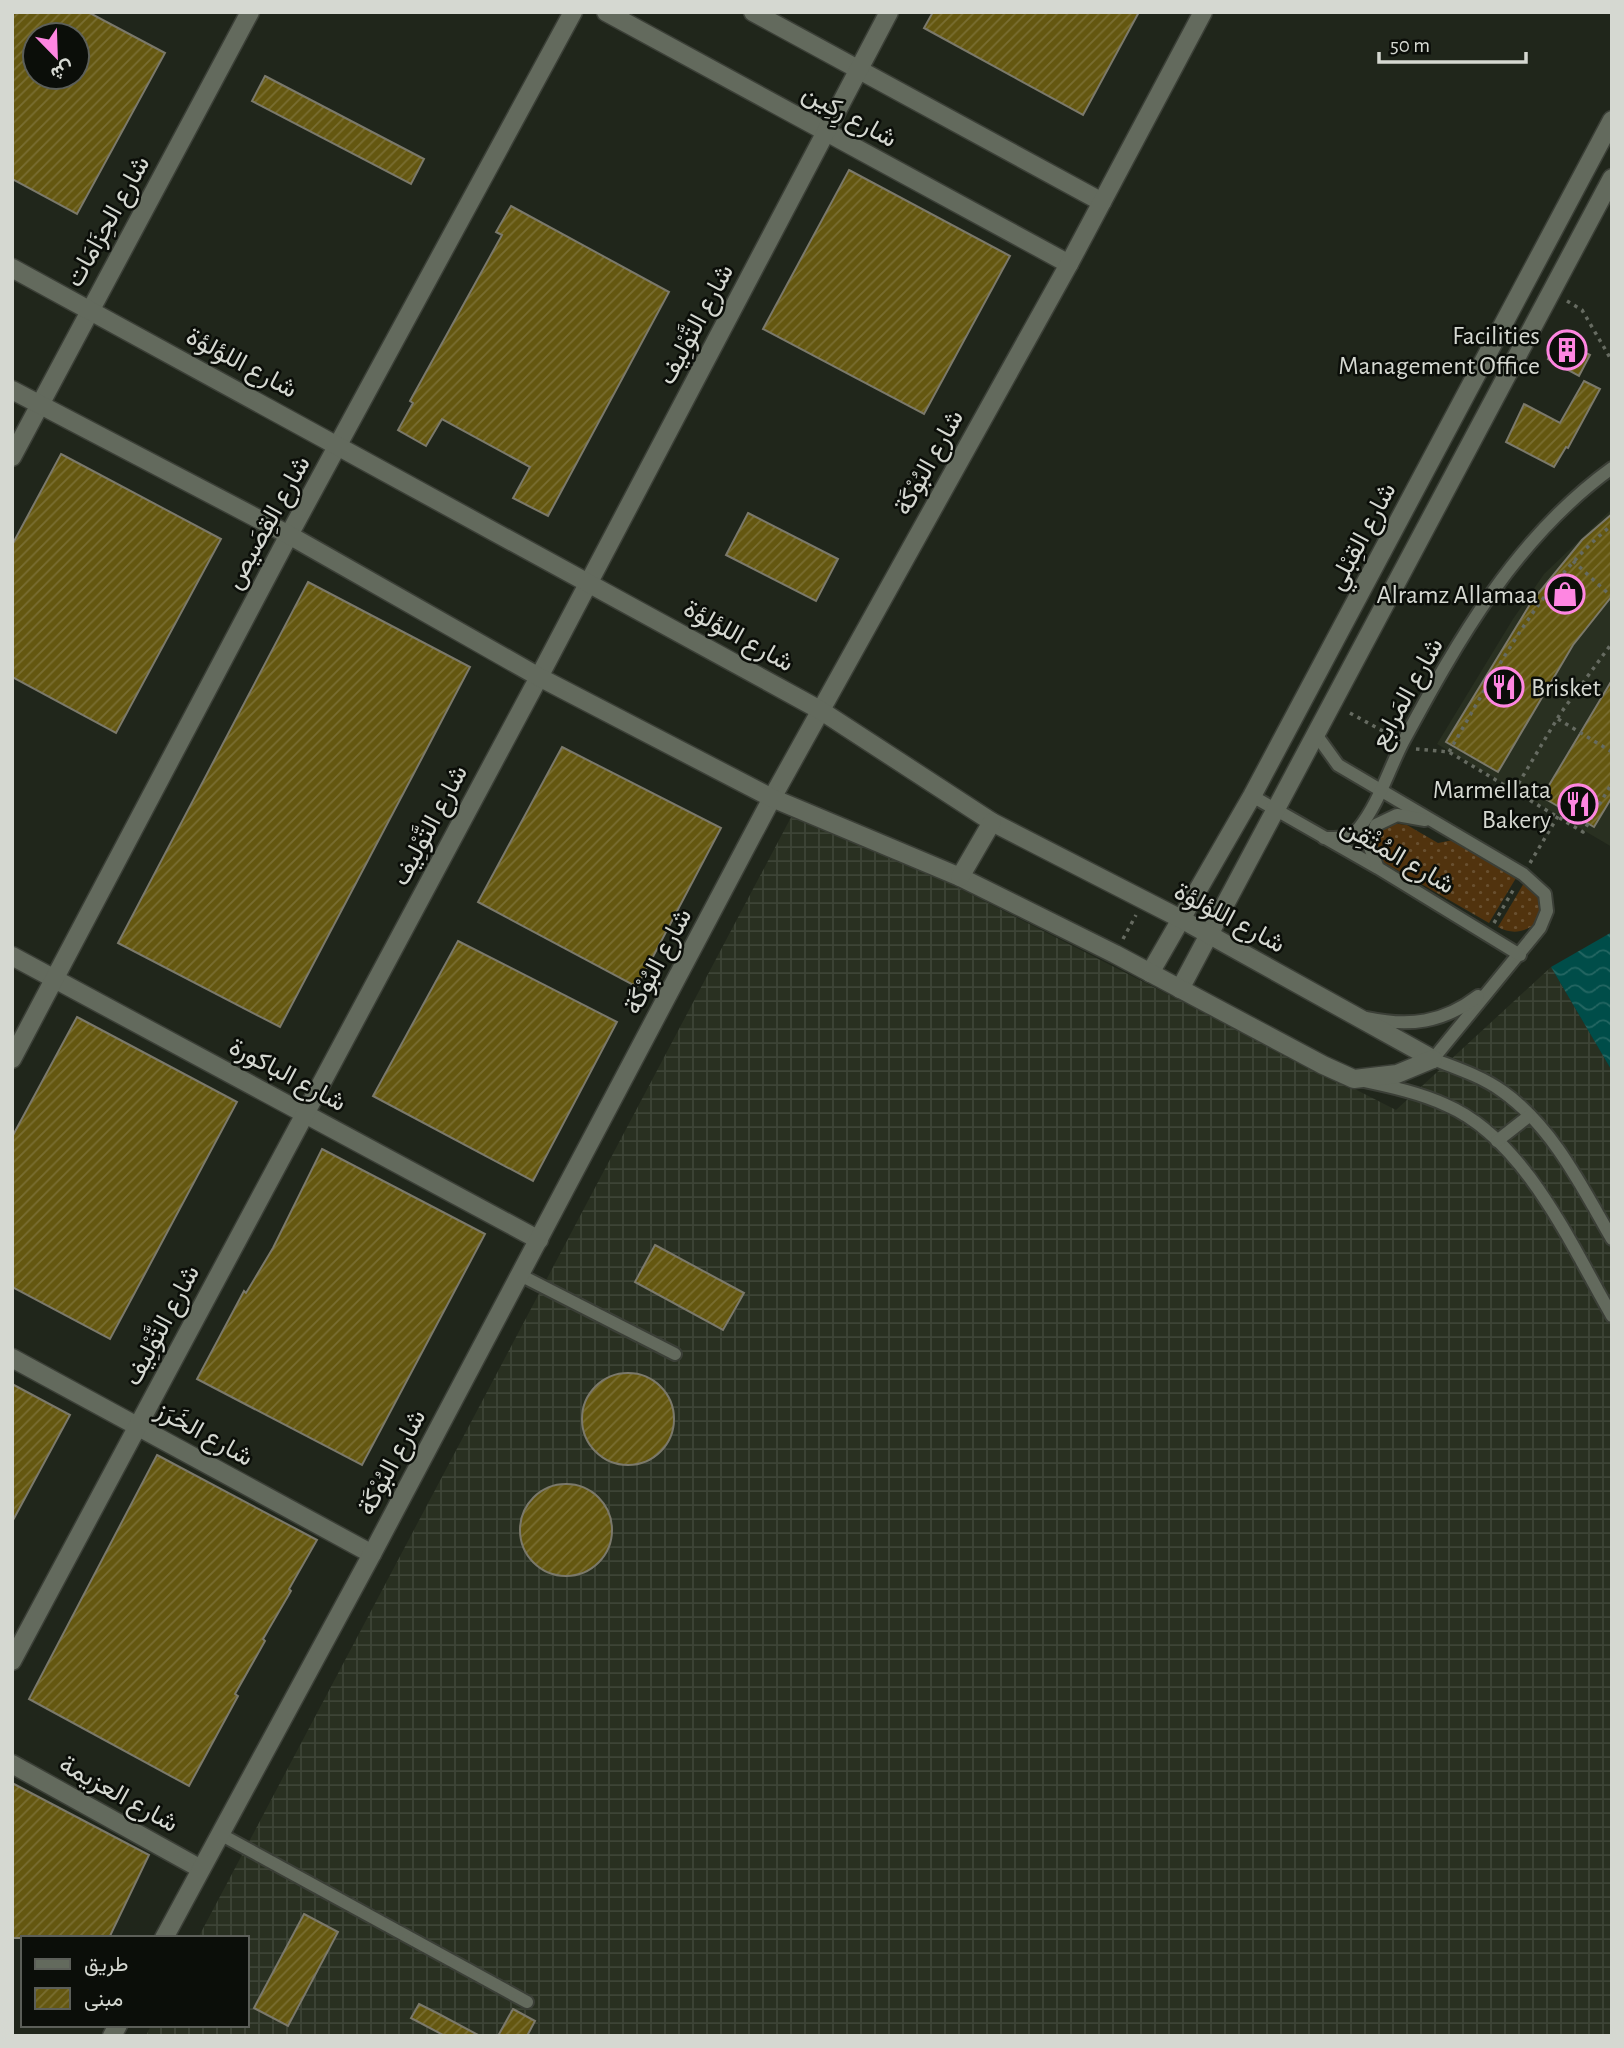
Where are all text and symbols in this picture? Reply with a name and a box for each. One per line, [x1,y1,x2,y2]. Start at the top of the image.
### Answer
north arrow [21,21,91,91]
scale bar [1379,21,1526,65]
text: 50 m [1390,35,1430,56]
text: ش [47,56,76,84]
street label: شارع رِكِين [795,79,901,158]
street label: شارع الحِزَامَات [61,152,158,293]
street label: شارع التَّوْلِيف [650,258,742,391]
street label: شارع اللؤلؤة [180,323,301,406]
place label: Facilities Management Office [1338,323,1540,379]
building icon: Facilities Management Office [1546,329,1588,371]
street label: شارع البُوْكَة [889,406,972,521]
street label: شارع القِصَيص [221,452,319,595]
street label: شارع القِبْلي [1323,479,1407,598]
shop icon: Alramz Allamaa [1544,573,1586,615]
place label: Alramz Allamaa [1376,582,1538,608]
street label: شارع اللؤلؤة [677,595,798,680]
street label: شارع المَرابع [1366,634,1451,755]
restaurant icon: Brisket [1483,666,1525,708]
place label: Brisket [1531,675,1601,701]
street label: شارع التَّوْلِيف [384,759,476,892]
place label: Marmellata Bakery [1433,777,1551,833]
restaurant icon: Marmellata Bakery [1557,783,1599,825]
street label: شارع المُتْقِن [1334,813,1459,902]
street label: شارع اللؤلؤة [1168,878,1289,961]
street label: شارع البُوْكَة [619,904,700,1021]
street label: شارع الباكورة [223,1033,350,1120]
street label: شارع التَّوْلِيف [116,1259,208,1392]
street label: شارع الخَرَز [149,1396,257,1475]
street label: شارع البُوْكَة [353,1405,434,1522]
street label: شارع العزيمة [53,1751,182,1841]
legend [21,1936,248,2027]
text: طريق [84,1954,129,1977]
text: مبنى [84,1989,123,2011]

